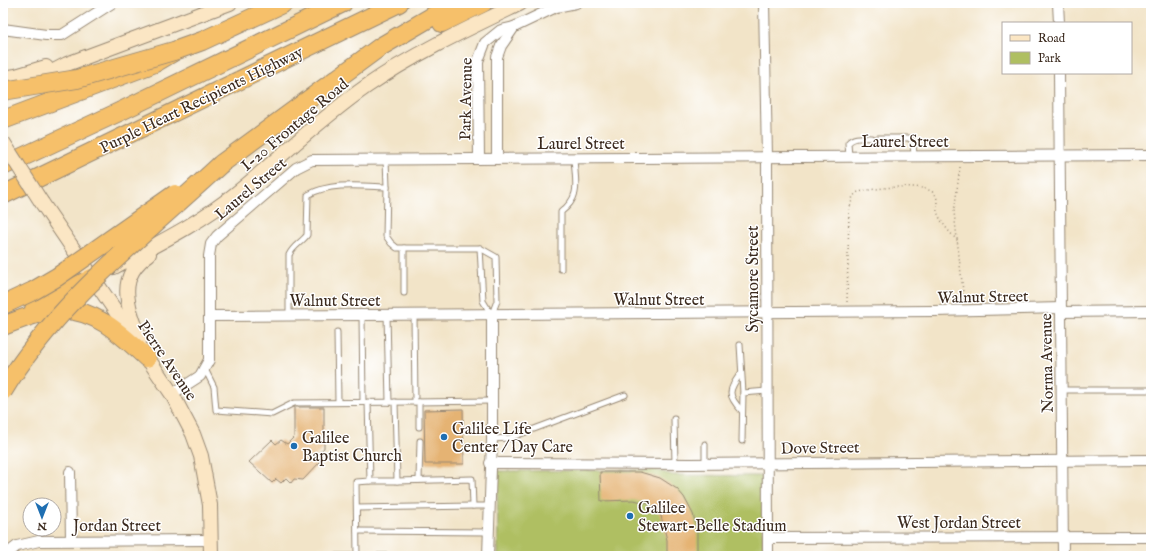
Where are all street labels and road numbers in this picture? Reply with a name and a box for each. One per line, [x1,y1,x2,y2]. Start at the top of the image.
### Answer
street label: Purple Heart Recipients Highway [97,43,307,159]
street label: Park Avenue [456,57,478,141]
street label: I-20 Frontage Road [237,74,353,176]
street label: Laurel Street [861,133,949,153]
street label: Laurel Street [537,135,625,155]
street label: Laurel Street [211,153,292,225]
street label: Sycamore Street [744,225,764,332]
street label: Walnut Street [937,287,1029,309]
street label: Walnut Street [614,291,705,311]
street label: Walnut Street [290,292,381,312]
street label: Norma Avenue [1037,313,1059,413]
street label: Pierre Avenue [132,317,200,405]
street label: Dove Street [780,438,860,460]
street label: West Jordan Street [897,514,1022,534]
street label: Jordan Street [71,517,161,537]

